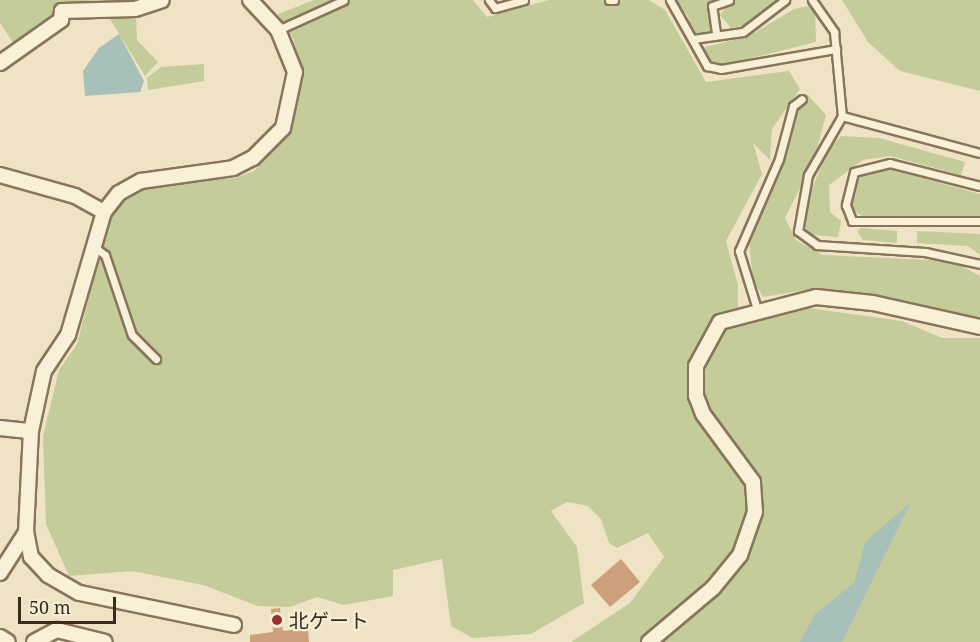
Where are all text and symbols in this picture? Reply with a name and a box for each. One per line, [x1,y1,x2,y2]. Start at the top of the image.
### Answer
scale bar [21,585,118,623]
text: 50 m [29,595,71,619]
place label: 北ゲート [289,608,369,632]
marker: 北ゲート [270,613,284,627]

